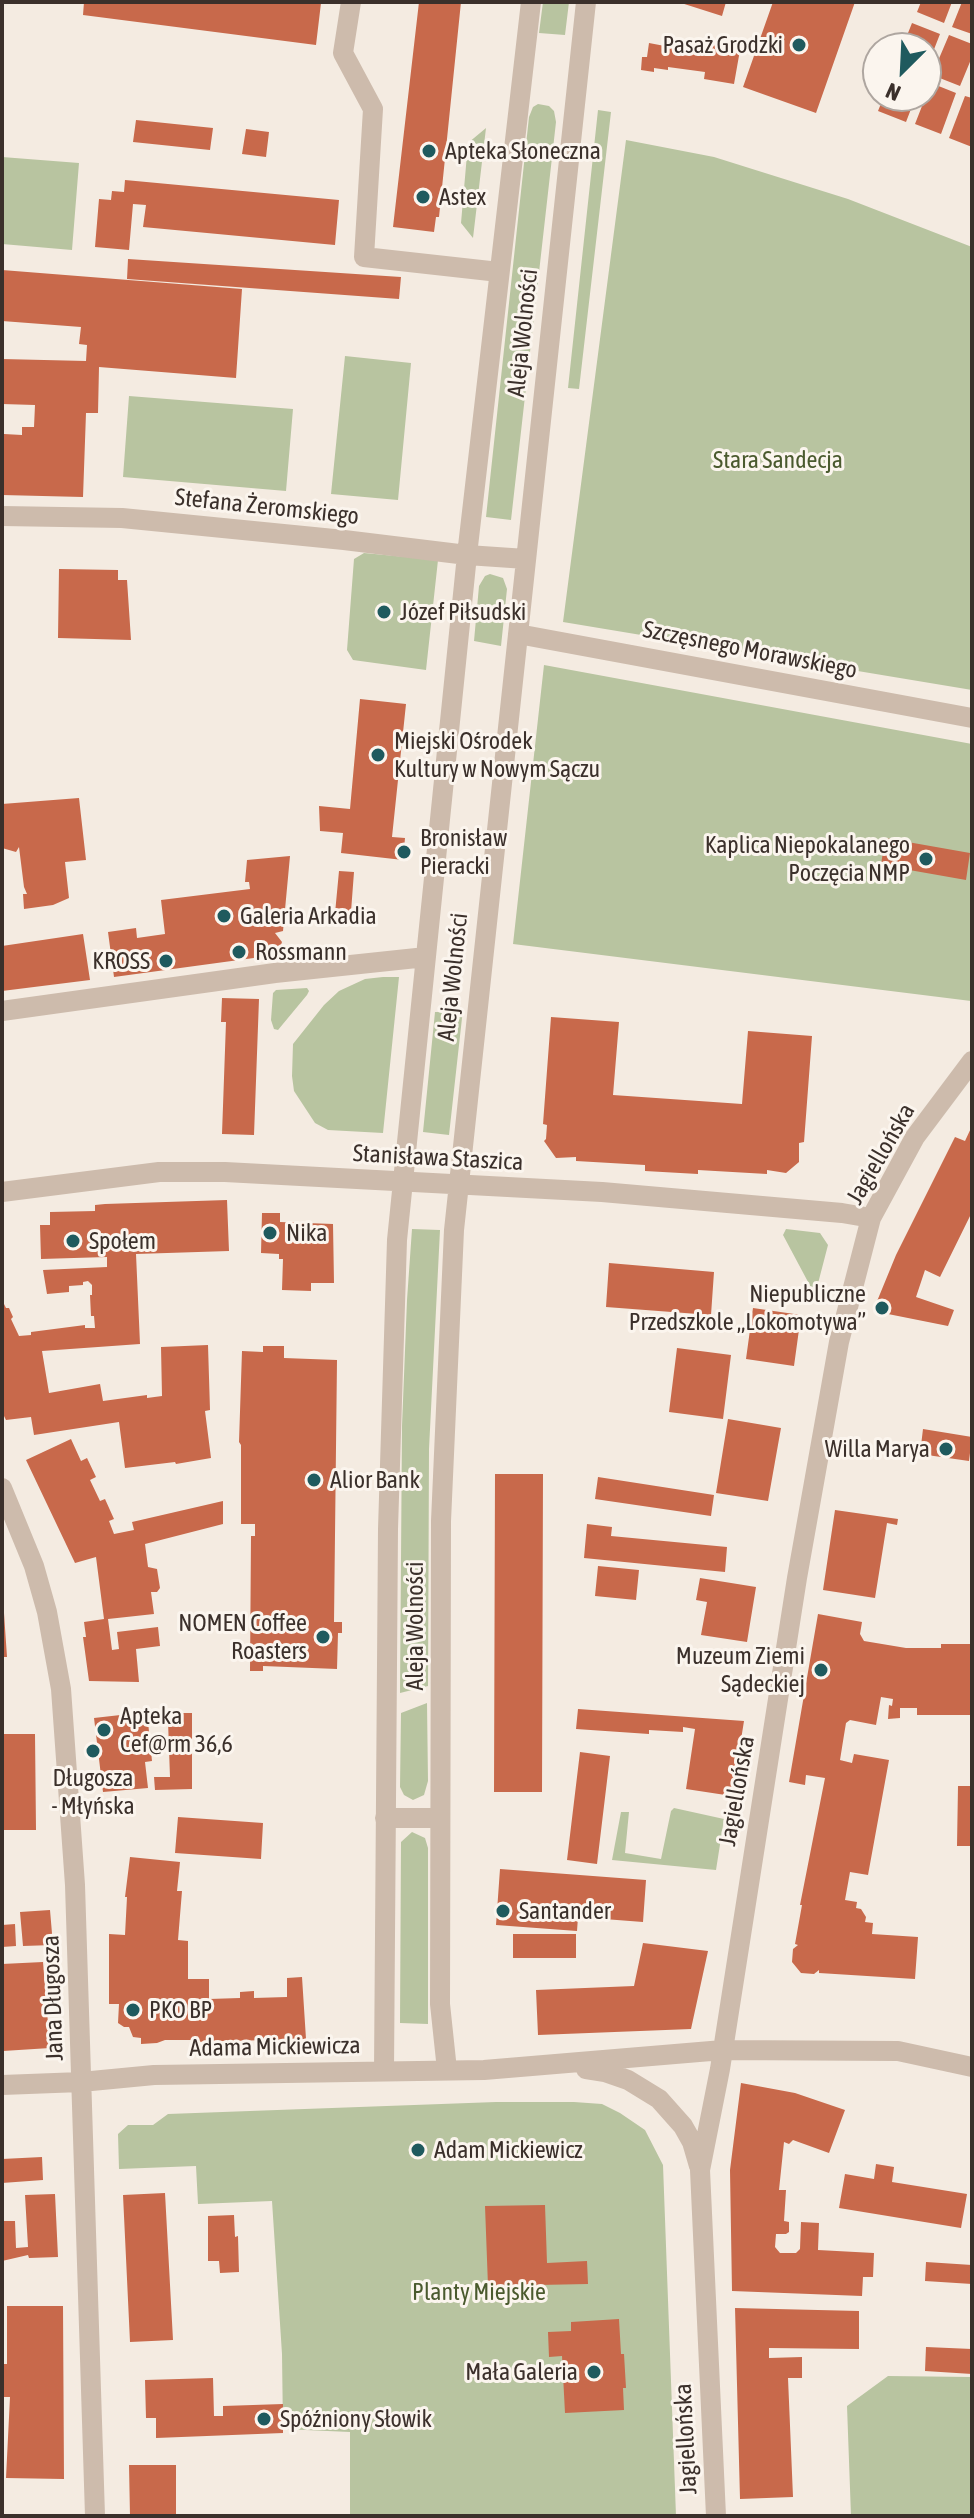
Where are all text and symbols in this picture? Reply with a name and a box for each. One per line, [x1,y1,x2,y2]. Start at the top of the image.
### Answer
place label: Pasaż Grodzki [663,31,783,59]
north arrow [862,32,942,112]
marker: Pasaż Grodzki [790,36,808,54]
text: N [882,78,904,107]
place label: Apteka Słoneczna [445,137,601,165]
marker: Apteka Słoneczna [420,142,438,160]
place label: Astex [439,183,486,211]
marker: Astex [414,188,432,206]
street label: Aleja Wolności [502,267,544,399]
park label: Stara Sandecja [713,446,843,474]
street label: Stefana Żeromskiego [174,483,360,531]
place label: Józef Piłsudski [400,598,526,626]
marker: Józef Piłsudski [375,603,393,621]
street label: Szczęsnego Morawskiego [641,615,859,685]
place label: Miejski Ośrodek Kultury w Nowym Sączu [394,727,600,783]
marker: Miejski Ośrodek Kultury w Nowym Sączu [369,746,387,764]
place label: Bronisław Pieracki [420,824,507,880]
place label: Kaplica Niepokalanego Poczęcia NMP [705,831,910,887]
marker: Bronisław Pieracki [395,843,413,861]
marker: Kaplica Niepokalanego Poczęcia NMP [917,850,935,868]
place label: Galeria Arkadia [240,902,377,930]
marker: Galeria Arkadia [215,907,233,925]
street label: Aleja Wolności [432,911,474,1043]
place label: Rossmann [255,938,347,966]
marker: Rossmann [230,943,248,961]
place label: KROSS [92,947,150,975]
marker: KROSS [157,952,175,970]
street label: Jagiellońska [841,1099,921,1209]
street label: Stanisława Staszica [352,1139,524,1177]
place label: Nika [286,1219,327,1247]
marker: Nika [261,1224,279,1242]
place label: Społem [89,1227,156,1255]
marker: Społem [64,1232,82,1250]
place label: Niepubliczne Przedszkole „Lokomotywa” [629,1280,866,1336]
marker: Niepubliczne Przedszkole „Lokomotywa” [873,1299,891,1317]
place label: Willa Marya [825,1435,930,1463]
marker: Willa Marya [937,1440,955,1458]
place label: Alior Bank [330,1466,420,1494]
marker: Alior Bank [305,1471,323,1489]
street label: Aleja Wolności [401,1562,429,1690]
place label: NOMEN Coffee Roasters [178,1609,307,1665]
marker: NOMEN Coffee Roasters [314,1628,332,1646]
place label: Muzeum Ziemi Sądeckiej [676,1642,805,1698]
marker: Muzeum Ziemi Sądeckiej [812,1661,830,1679]
place label: Apteka Cef@rm 36,6 [120,1702,233,1758]
marker: Apteka Cef@rm 36,6 [95,1721,113,1739]
street label: Jagiellońska [713,1734,761,1848]
marker: Długosza - Młyńska [84,1742,102,1760]
place label: Długosza - Młyńska [51,1764,135,1820]
place label: Santander [519,1897,611,1925]
marker: Santander [494,1902,512,1920]
street label: Jana Długosza [36,1935,70,2061]
place label: PKO BP [149,1996,212,2024]
marker: PKO BP [124,2001,142,2019]
street label: Adama Mickiewicza [189,2031,361,2063]
place label: Adam Mickiewicz [434,2136,583,2164]
marker: Adam Mickiewicz [409,2141,427,2159]
park label: Planty Miejskie [412,2278,546,2306]
place label: Mała Galeria [465,2358,578,2386]
marker: Mała Galeria [585,2363,603,2381]
street label: Jagiellońska [669,2383,703,2495]
place label: Spóźniony Słowik [280,2405,432,2433]
marker: Spóźniony Słowik [255,2410,273,2428]

